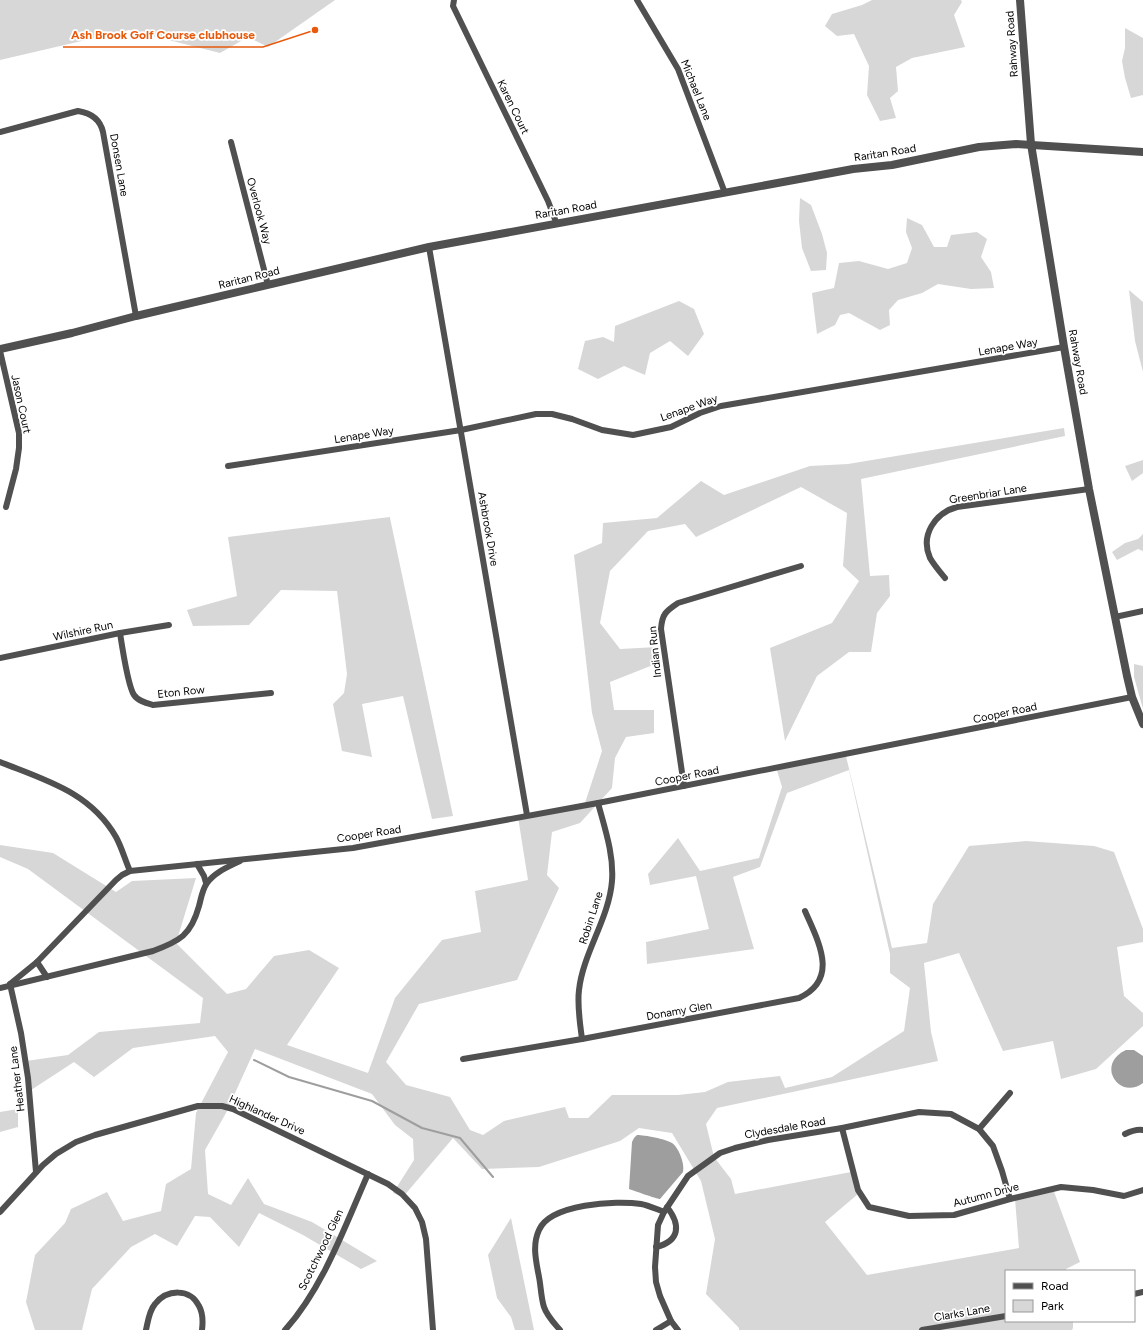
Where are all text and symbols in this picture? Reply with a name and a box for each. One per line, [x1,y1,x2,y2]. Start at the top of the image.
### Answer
street label: Rahway Road [1003,10,1021,78]
callout: Ash Brook Golf Course clubhouse [63,23,263,47]
text: Ash Brook Golf Course clubhouse [71,28,255,42]
street label: Michael Lane [678,58,714,122]
street label: Karen Court [494,78,532,136]
street label: Donsen Lane [107,133,131,197]
street label: Raritan Road [853,142,917,164]
street label: Overlook Way [244,176,274,246]
street label: Raritan Road [534,198,598,222]
street label: Raritan Road [217,264,281,292]
street label: Rahway Road [1066,328,1090,396]
street label: Lenape Way [977,335,1039,359]
street label: Jason Court [8,373,34,435]
street label: Lenape Way [659,392,720,424]
street label: Lenape Way [333,424,395,446]
street label: Greenbriar Lane [948,481,1028,507]
street label: Ashbrook Drive [475,491,501,567]
street label: Wilshire Run [52,618,114,644]
street label: Indian Run [646,626,664,678]
street label: Eton Row [157,683,206,701]
street label: Cooper Road [972,700,1038,726]
street label: Cooper Road [654,763,720,789]
street label: Cooper Road [336,822,402,846]
street label: Robin Lane [576,890,606,946]
street label: Donamy Glen [645,999,713,1023]
street label: Heather Lane [7,1045,27,1113]
street label: Highlander Drive [227,1092,307,1138]
street label: Clydesdale Road [743,1114,827,1142]
street label: Autumn Drive [952,1180,1020,1210]
street label: Scotchwood Glen [296,1207,346,1293]
legend [1005,1270,1135,1322]
text: Road [1041,1279,1069,1293]
text: Park [1041,1299,1064,1313]
street label: Clarks Lane [933,1302,991,1324]

